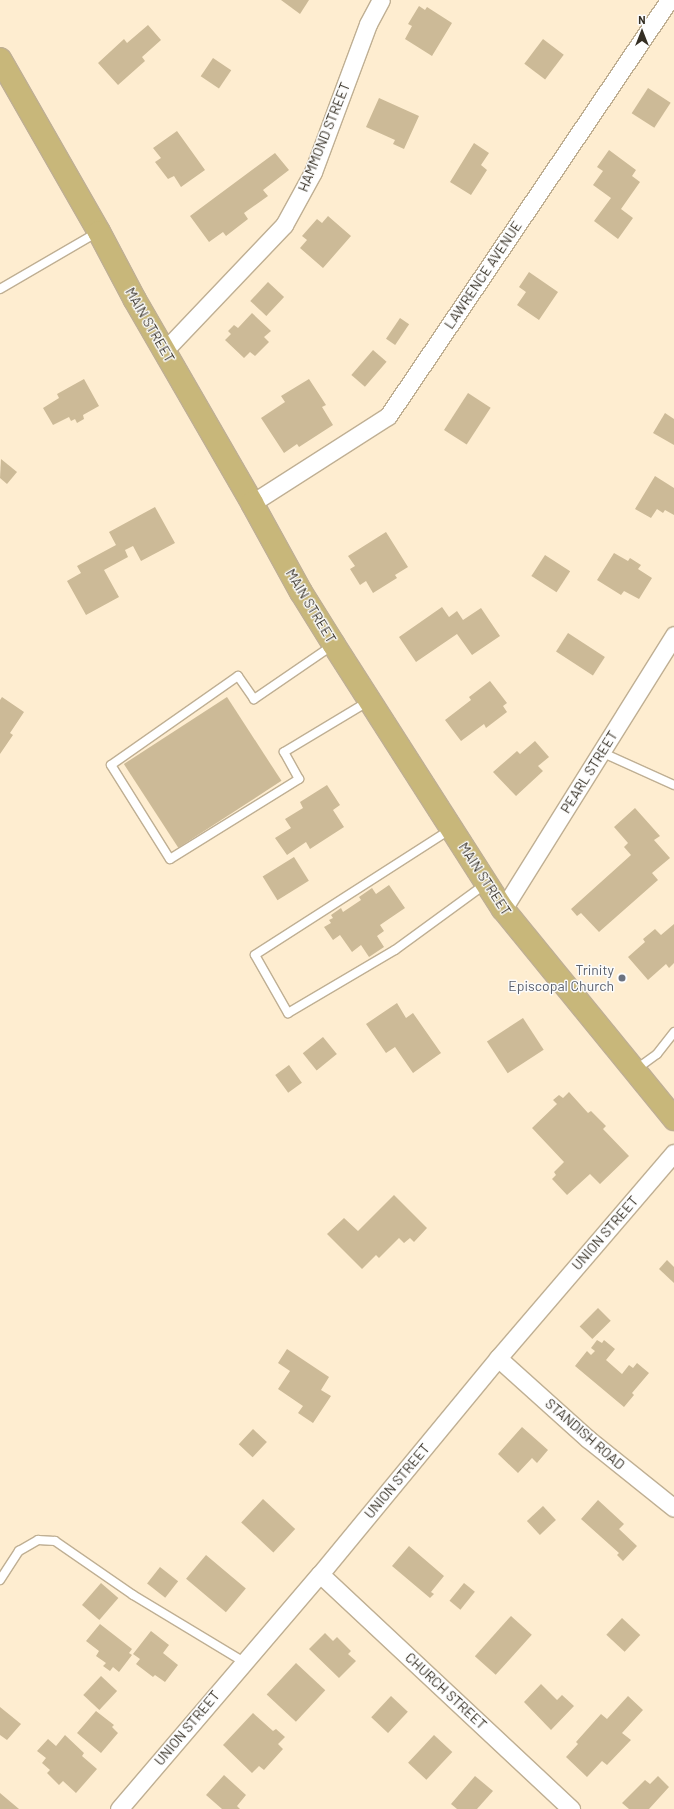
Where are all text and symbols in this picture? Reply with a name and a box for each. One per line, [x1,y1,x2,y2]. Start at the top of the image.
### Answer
north arrow [622,12,662,52]
text: N [638,13,646,26]
street label: HAMMOND STREET [294,80,354,194]
street label: LAWRENCE AVENUE [441,218,525,332]
street label: MAIN STREET [122,285,178,365]
street label: MAIN STREET [282,566,340,646]
street label: PEARL STREET [557,728,621,816]
street label: MAIN STREET [455,839,515,919]
place label: Trinity Episcopal Church [508,962,614,994]
marker: Trinity Episcopal Church [617,973,627,983]
street label: UNION STREET [568,1193,642,1273]
street label: STANDISH ROAD [542,1395,628,1473]
street label: UNION STREET [361,1440,433,1522]
street label: CHURCH STREET [402,1649,490,1733]
street label: UNION STREET [151,1687,223,1769]

